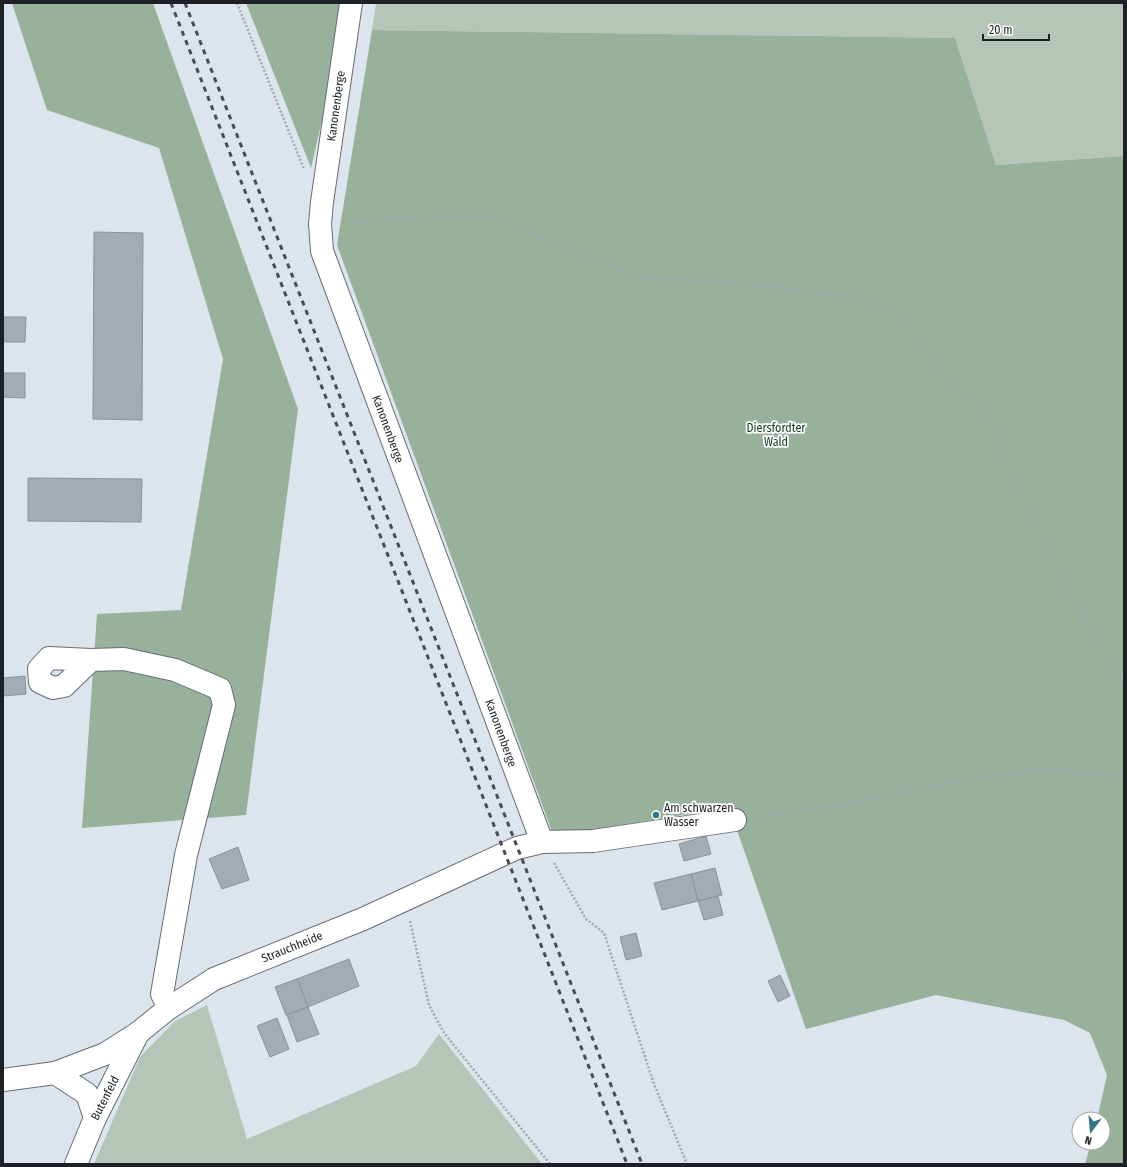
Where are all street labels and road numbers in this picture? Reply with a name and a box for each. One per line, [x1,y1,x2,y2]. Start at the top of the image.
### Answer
street label: Kanonenberge [324,70,348,142]
street label: Kanonenberge [369,393,407,465]
street label: Kanonenberge [482,697,520,769]
street label: Strauchheide [259,928,325,966]
street label: Butenfeld [88,1074,122,1122]

